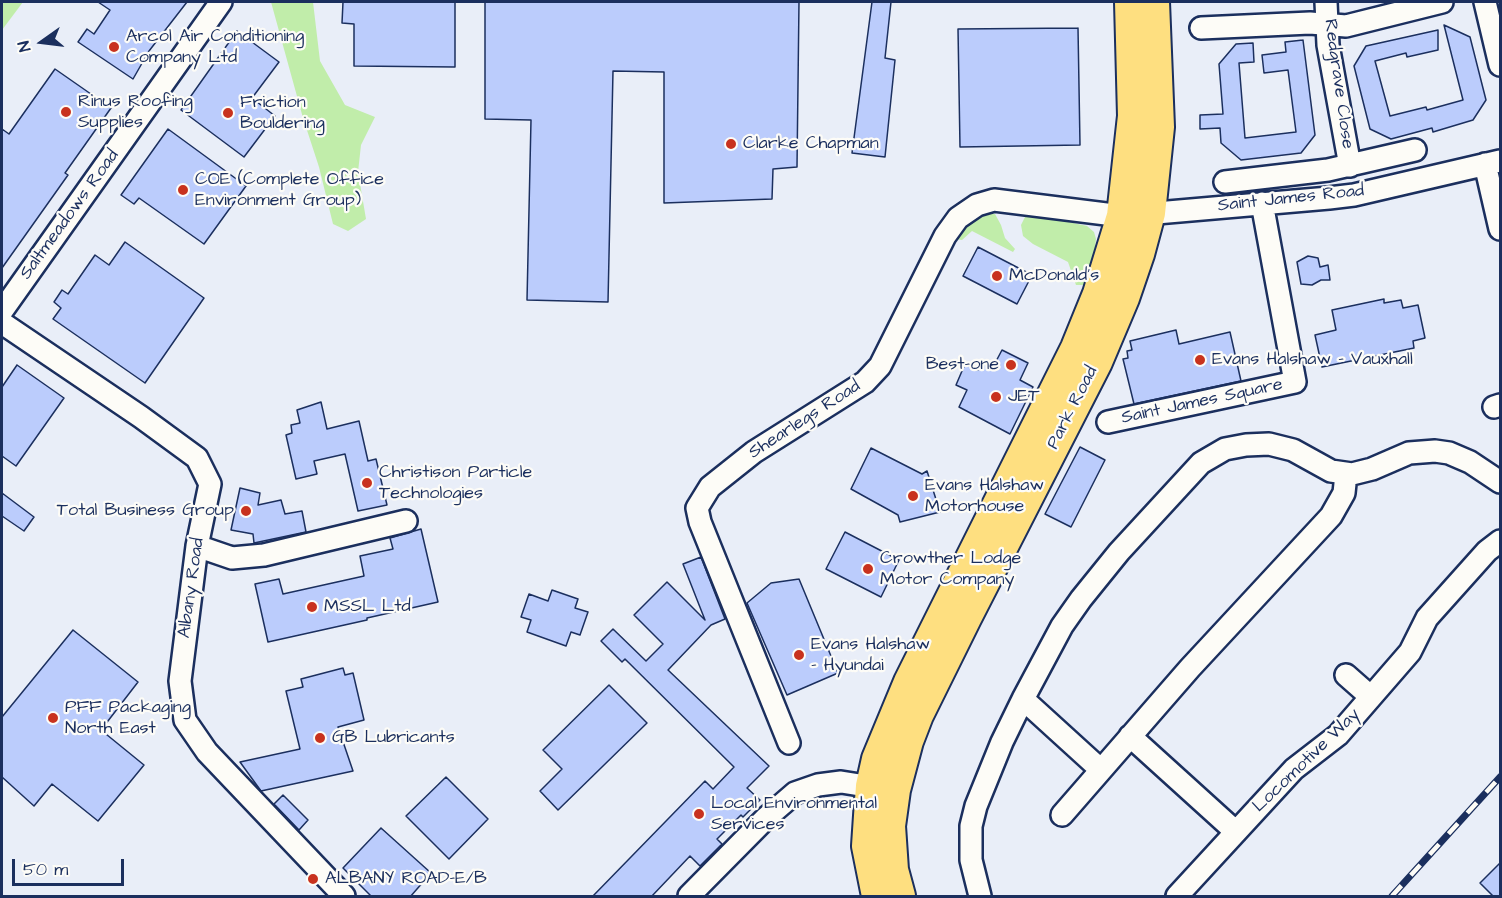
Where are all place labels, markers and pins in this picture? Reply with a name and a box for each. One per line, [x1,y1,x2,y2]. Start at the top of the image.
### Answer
place label: Arcol Air Conditioning Company Ltd [126,26,304,68]
marker: Arcol Air Conditioning Company Ltd [107,40,121,54]
place label: Rinus Roofing Supplies [78,91,193,134]
place label: Friction Bouldering [240,92,325,134]
marker: Rinus Roofing Supplies [59,105,73,119]
marker: Friction Bouldering [221,106,235,120]
place label: Clarke Chapman [743,133,879,155]
marker: Clarke Chapman [724,137,738,151]
place label: COE (Complete Office Environment Group) [195,169,384,212]
marker: COE (Complete Office Environment Group) [176,183,190,197]
place label: McDonald's [1009,265,1099,287]
marker: McDonald's [990,269,1004,283]
place label: Evans Halshaw - Vauxhall [1212,349,1413,371]
marker: Evans Halshaw - Vauxhall [1193,353,1207,367]
place label: Best-one [926,354,999,376]
marker: Best-one [1004,358,1018,372]
place label: JET [1008,386,1039,408]
marker: JET [989,390,1003,404]
place label: Christison Particle Technologies [379,462,532,504]
place label: Evans Halshaw Motorhouse [925,475,1044,518]
marker: Christison Particle Technologies [360,476,374,490]
marker: Evans Halshaw Motorhouse [906,489,920,503]
place label: Total Business Group [57,500,234,522]
marker: Total Business Group [239,504,253,518]
place label: Crowther Lodge Motor Company [880,548,1021,590]
marker: Crowther Lodge Motor Company [861,562,875,576]
place label: MSSL Ltd [324,596,411,618]
marker: MSSL Ltd [305,600,319,614]
place label: Evans Halshaw - Hyundai [811,634,930,676]
marker: Evans Halshaw - Hyundai [792,648,806,662]
place label: PFF Packaging North East [65,697,191,740]
marker: PFF Packaging North East [46,711,60,725]
place label: GB Lubricants [332,727,455,749]
marker: GB Lubricants [313,731,327,745]
place label: Local Environmental Services [711,793,877,836]
marker: Local Environmental Services [692,807,706,821]
place label: ALBANY ROAD-E/B [325,868,487,890]
marker: ALBANY ROAD-E/B [306,872,320,886]

